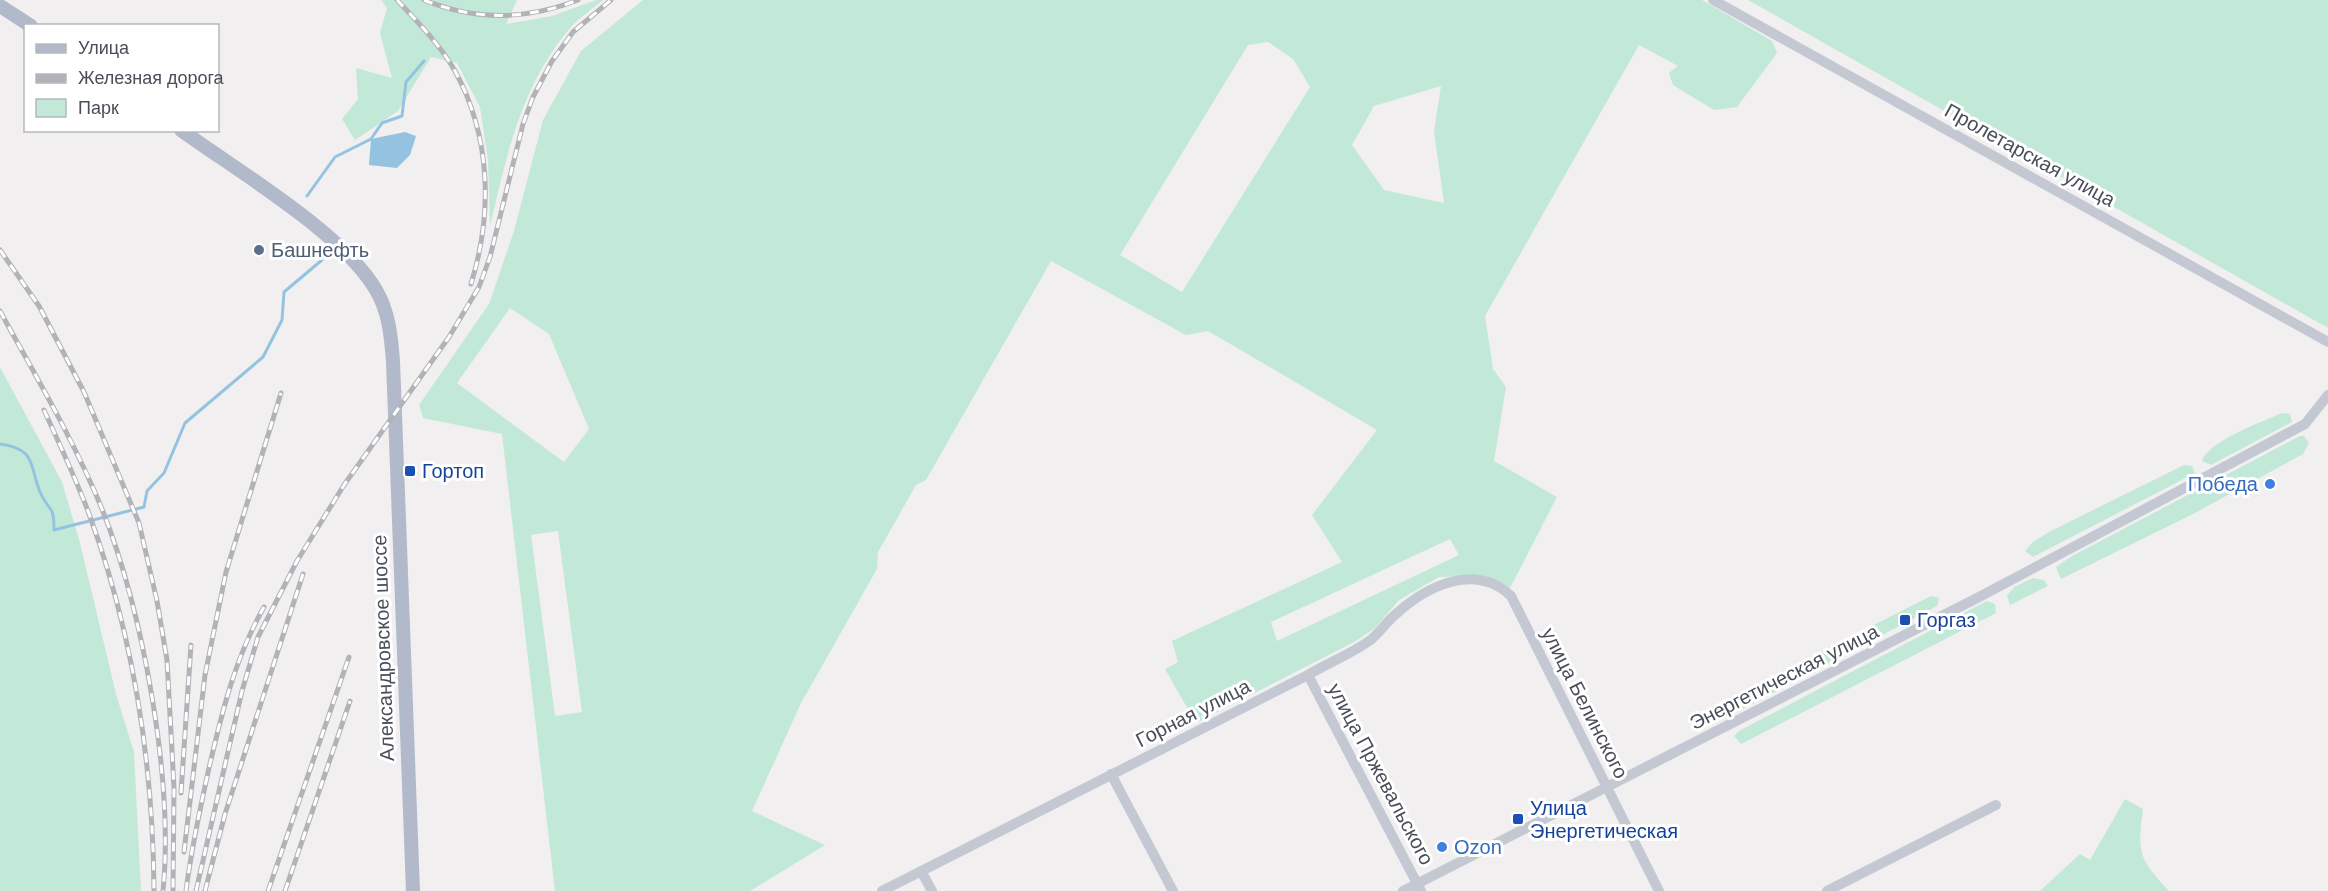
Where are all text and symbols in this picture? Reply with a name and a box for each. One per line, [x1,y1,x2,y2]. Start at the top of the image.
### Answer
legend [24,24,219,132]
text: Улица [78,38,130,58]
text: Железная дорога [78,68,225,88]
text: Парк [78,98,119,118]
street label: Пролетарская улица [1941,99,2120,211]
place label: Башнефть [271,239,369,261]
marker: Башнефть [252,243,266,257]
place label: Гортоп [422,460,484,482]
marker: Гортоп [403,464,417,478]
place label: Победа [2188,473,2259,495]
marker: Победа [2263,477,2277,491]
street label: Александровское шоссе [368,534,398,762]
place label: Горгаз [1917,609,1976,631]
marker: Горгаз [1898,613,1912,627]
street label: Энергетическая улица [1686,619,1883,734]
street label: улица Белинского [1537,624,1633,782]
street label: Горная улица [1132,674,1255,751]
street label: улица Пржевальского [1324,680,1438,868]
place label: Улица Энергетическая [1530,797,1678,842]
marker: Улица Энергетическая [1511,812,1525,826]
place label: Ozon [1454,836,1502,858]
marker: Ozon [1435,840,1449,854]

